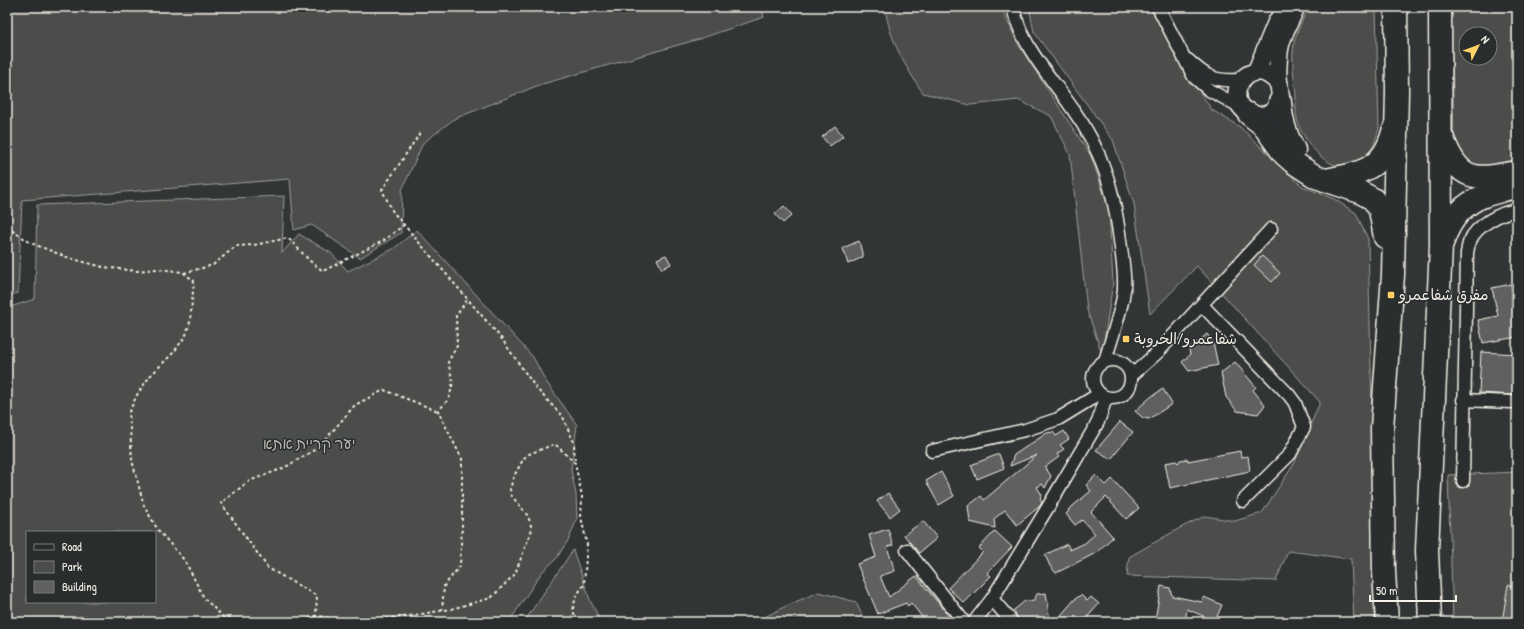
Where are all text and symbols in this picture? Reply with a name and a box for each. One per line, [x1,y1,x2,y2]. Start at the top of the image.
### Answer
north arrow [1458,26,1498,66]
text: N [1478,32,1493,46]
place label: مفرق شفاعمرو [1398,284,1489,305]
marker: مفرق شفاعمرو [1386,290,1396,300]
place label: شفاعمرو/الخروبة [1134,328,1237,349]
marker: شفاعمرو/الخروبة [1121,334,1131,344]
park label: יער קריית אתא [263,433,355,454]
legend [26,531,156,603]
text: Road [62,538,82,555]
text: Park [62,558,82,575]
scale bar [1370,577,1456,603]
text: Building [62,578,97,595]
text: 50 m [1376,582,1397,599]

